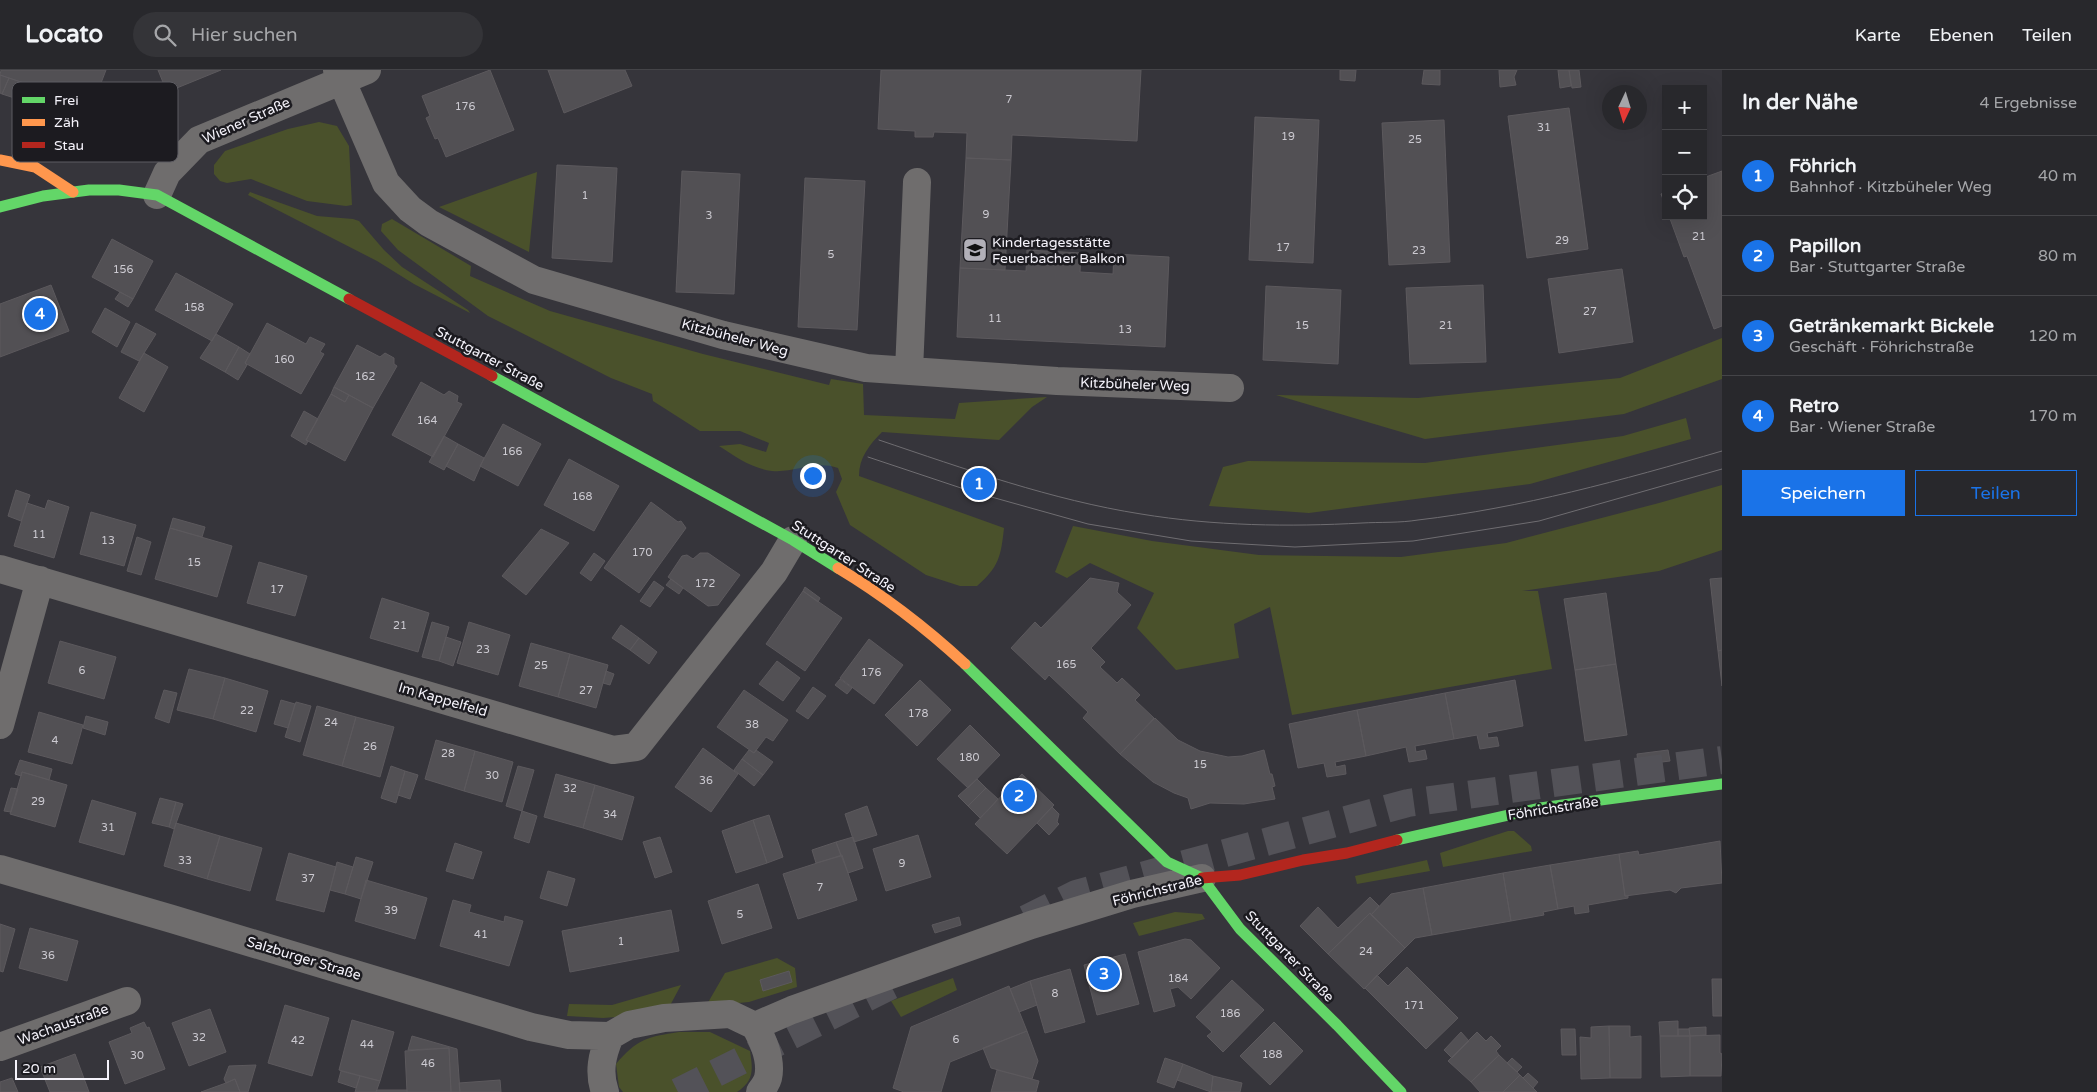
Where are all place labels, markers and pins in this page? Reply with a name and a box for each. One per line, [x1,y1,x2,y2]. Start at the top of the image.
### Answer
place label: Kindertagesstätte Feuerbacher Balkon [992,234,1125,267]
school or university icon: Kindertagesstätte Feuerbacher Balkon [962,237,988,263]
pin: 4 [24,295,56,333]
pin: 1 [963,465,995,503]
pin: 2 [1003,777,1035,815]
pin: 3 [1088,955,1120,993]

